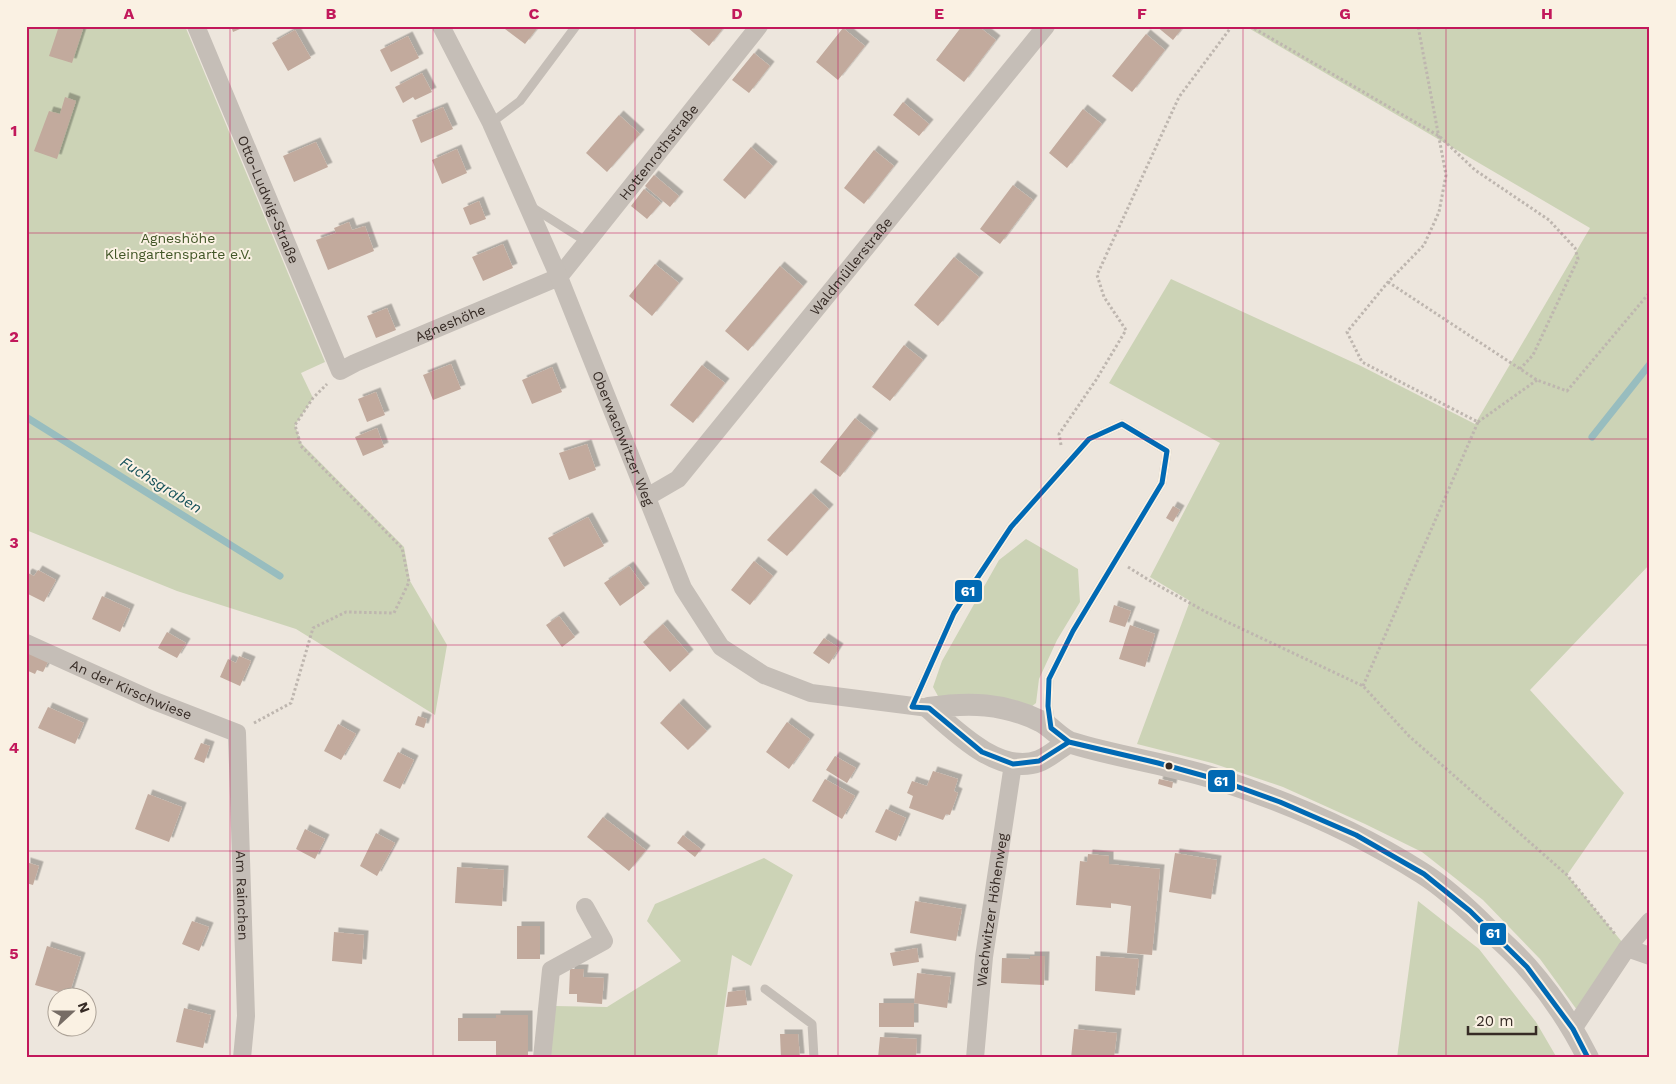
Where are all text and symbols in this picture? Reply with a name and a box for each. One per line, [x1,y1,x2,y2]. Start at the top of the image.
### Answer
text: A [124,4,135,23]
text: B [326,4,337,23]
text: C [529,4,540,23]
text: D [731,4,743,23]
text: E [934,4,944,23]
text: F [1137,4,1147,23]
text: G [1339,4,1351,23]
text: H [1541,4,1553,23]
street label: Hottenrothstraße [616,101,702,203]
text: 1 [11,121,17,140]
street label: Otto-Ludwig-Straße [235,133,302,266]
street label: Waldmüllerstraße [806,214,895,318]
park label: Agneshöhe Kleingartensparte e.V. [105,230,251,262]
street label: Agneshöhe [413,301,488,345]
text: 2 [9,327,19,346]
street label: Oberwachwitzer Weg [589,368,658,509]
water label: Fuchsgraben [117,453,205,517]
text: 3 [9,533,19,552]
line badge: 61 [954,579,983,603]
text: 61 [961,583,975,599]
street label: An der Kirschwiese [68,656,194,723]
text: 4 [9,738,19,757]
unlabelled marker [1164,761,1174,771]
line badge: 61 [1207,769,1236,793]
text: 61 [1214,773,1228,789]
street label: Wachwitzer Höhenweg [973,832,1011,988]
street label: Am Rainchen [233,850,252,941]
line badge: 61 [1479,922,1507,946]
text: 61 [1486,925,1500,941]
text: 5 [9,944,19,963]
north arrow [48,986,98,1036]
text: N [75,1000,93,1015]
scale bar [1468,1004,1536,1036]
text: 20 m [1476,1012,1514,1030]

